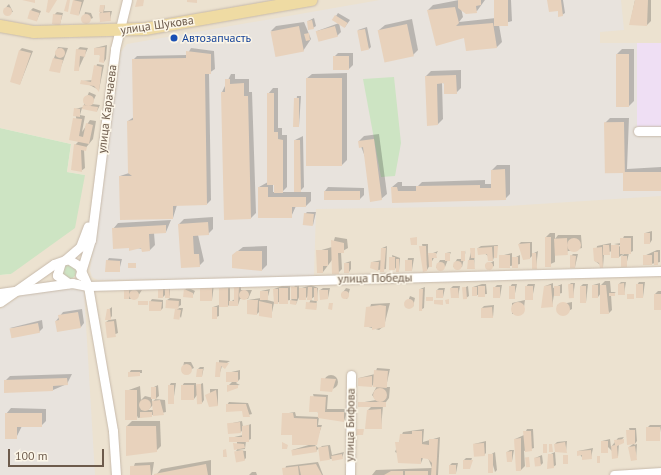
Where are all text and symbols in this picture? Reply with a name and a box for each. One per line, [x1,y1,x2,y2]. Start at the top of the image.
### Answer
street label: улица Шукова [119,13,195,37]
place label: Автозапчасть [182,31,251,45]
marker: Автозапчасть [169,33,179,43]
street label: улица Карачаева [94,64,120,154]
street label: улица Победы [338,270,412,286]
street label: улица Бифова [342,388,358,462]
scale bar [10,441,106,467]
text: 100 m [15,448,48,463]

